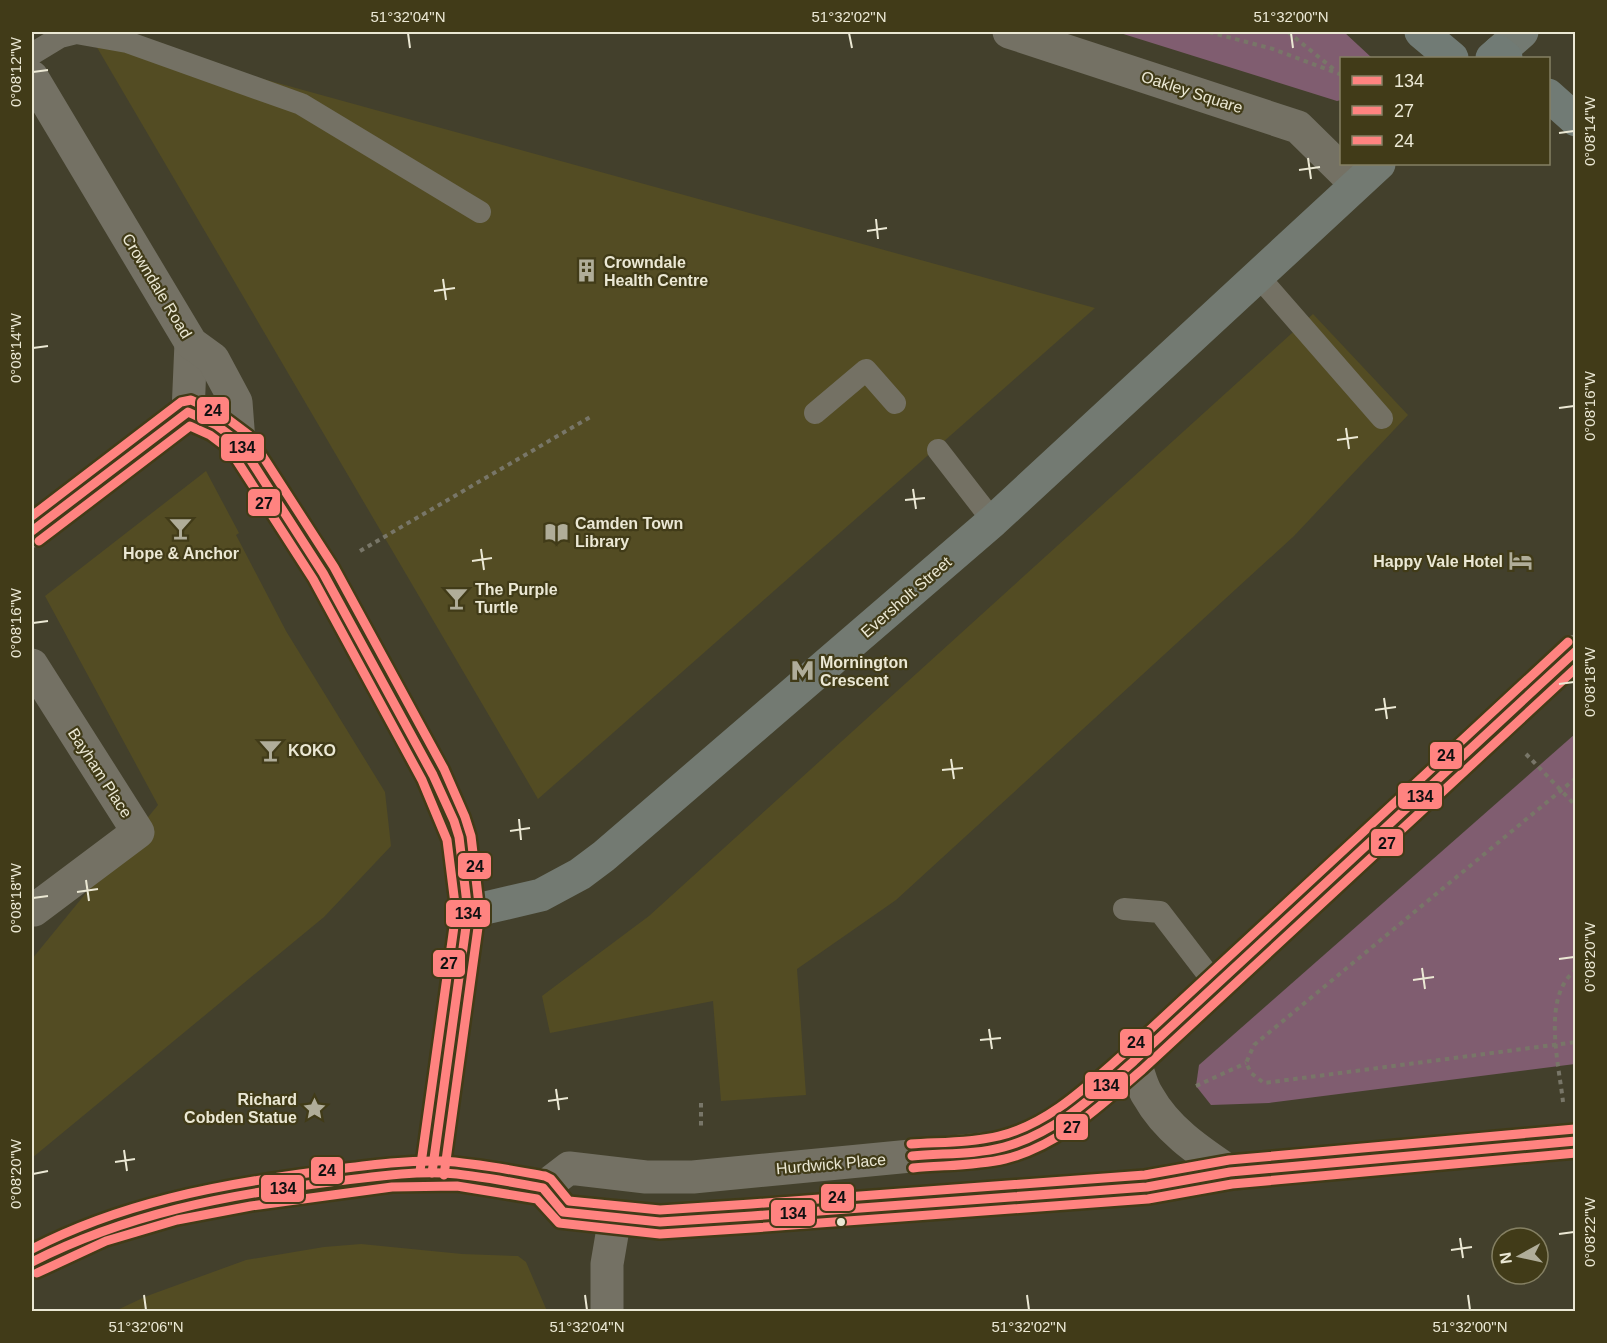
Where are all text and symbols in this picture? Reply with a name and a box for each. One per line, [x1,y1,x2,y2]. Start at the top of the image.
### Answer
text: 51°32'04"N [370,8,446,25]
text: 51°32'02"N [811,8,887,25]
text: 51°32'00"N [1253,8,1329,25]
text: 0°08'12"W [7,36,24,107]
legend [1340,57,1550,165]
street label: Oakley Square [1139,68,1245,116]
text: 134 [1394,71,1424,91]
text: 0°08'14"W [1581,95,1598,166]
text: 27 [1394,101,1414,121]
text: 24 [1394,131,1414,151]
street label: Crowndale Road [119,231,195,341]
place label: Crowndale Health Centre [604,254,708,289]
building icon: Crowndale Health Centre [573,258,599,284]
text: 0°08'14"W [7,312,24,383]
text: 0°08'16"W [1581,370,1598,441]
line badge: 24 [196,396,230,425]
text: 24 [204,402,222,419]
line badge: 134 [220,433,265,462]
text: 134 [229,439,255,456]
line badge: 27 [247,488,281,517]
text: 27 [255,495,273,512]
bar icon: Hope & Anchor [168,515,194,541]
place label: Camden Town Library [575,515,683,550]
library icon: Camden Town Library [544,519,570,545]
place label: Hope & Anchor [123,545,239,562]
hotel icon: Happy Vale Hotel [1508,548,1534,574]
street label: Eversholt Street [857,553,955,641]
place label: Happy Vale Hotel [1373,553,1503,570]
place label: The Purple Turtle [475,581,558,616]
bar icon: The Purple Turtle [444,585,470,611]
text: 0°08'16"W [7,587,24,658]
text: 0°08'18"W [1581,646,1598,717]
place label: Mornington Crescent [820,654,908,689]
metro station icon: Mornington Crescent [789,658,815,684]
street label: Bayham Place [65,725,135,821]
bar icon: KOKO [257,737,283,763]
line badge: 24 [1429,741,1463,770]
place label: KOKO [288,742,336,759]
text: 24 [1437,747,1455,764]
line badge: 134 [1397,782,1443,810]
text: 134 [1407,788,1433,805]
line badge: 27 [1370,828,1404,857]
text: 27 [1378,835,1396,852]
line badge: 24 [457,852,492,880]
text: 24 [466,858,484,875]
text: 0°08'18"W [7,862,24,933]
line badge: 134 [445,899,491,928]
text: 134 [455,905,481,922]
text: 0°08'20"W [1581,921,1598,992]
line badge: 27 [432,949,466,978]
text: 27 [440,955,458,972]
line badge: 24 [1119,1028,1153,1057]
text: 24 [1127,1034,1145,1051]
line badge: 134 [1084,1071,1129,1100]
text: 134 [1093,1077,1119,1094]
place label: Richard Cobden Statue [184,1091,297,1126]
place icon: Richard Cobden Statue [302,1095,328,1121]
line badge: 27 [1055,1113,1089,1141]
text: 27 [1063,1119,1081,1136]
text: 0°08'20"W [7,1138,24,1209]
street label: Hurdwick Place [775,1151,887,1177]
line badge: 24 [310,1156,344,1185]
text: 24 [318,1162,336,1179]
line badge: 134 [260,1174,305,1203]
text: 134 [270,1180,296,1197]
line badge: 24 [820,1183,855,1212]
text: 24 [828,1189,846,1206]
text: 0°08'22"W [1581,1196,1598,1267]
line badge: 134 [770,1199,816,1227]
text: 134 [780,1205,806,1222]
unlabelled marker [835,1216,847,1228]
north arrow [1490,1226,1550,1286]
text: N [1496,1251,1515,1265]
text: 51°32'06"N [108,1318,184,1335]
text: 51°32'04"N [549,1318,625,1335]
text: 51°32'02"N [991,1318,1067,1335]
text: 51°32'00"N [1432,1318,1508,1335]

